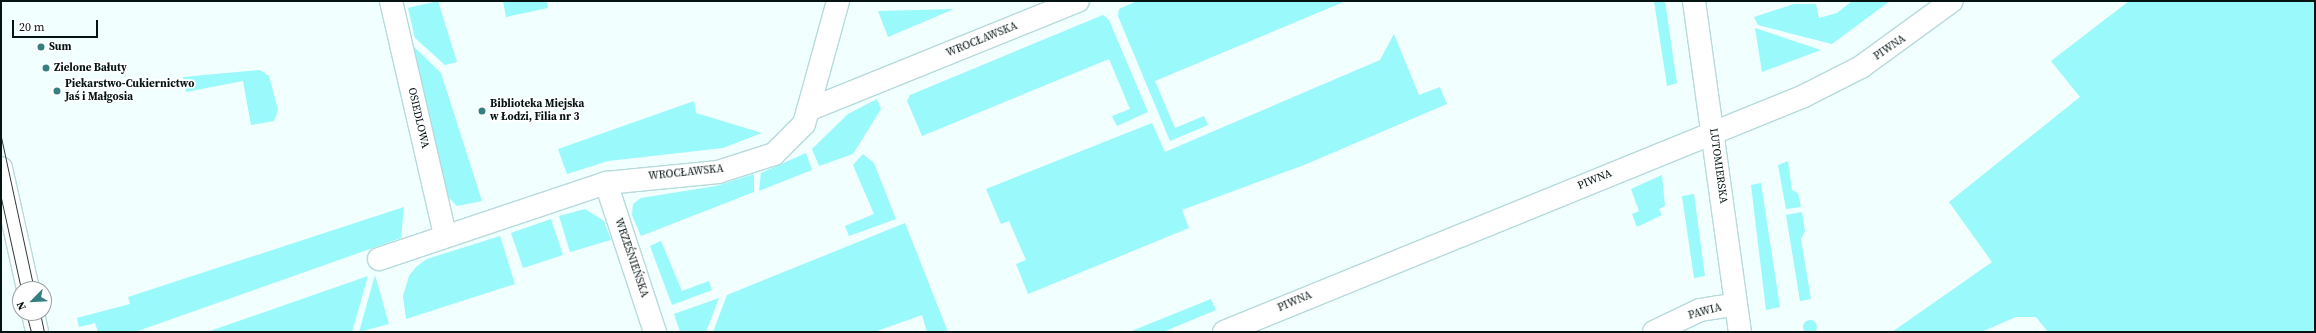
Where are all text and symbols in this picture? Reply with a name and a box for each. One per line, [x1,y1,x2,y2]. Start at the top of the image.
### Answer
scale bar [14,12,100,38]
text: 20 m [19,19,45,35]
street label: WROCŁAWSKA [944,20,1020,60]
street label: PIWNA [1871,33,1909,63]
place label: Sum [49,40,71,54]
marker: Sum [36,42,46,52]
place label: Zielone Bałuty [54,61,127,75]
marker: Zielone Bałuty [41,63,51,73]
place label: Piekarstwo-Cukiernictwo Jaś i Małgosia [65,78,194,104]
marker: Piekarstwo-Cukiernictwo Jaś i Małgosia [52,86,62,96]
street label: OSIEDLOWA [405,86,431,150]
place label: Biblioteka Miejska w Łodzi, Filia nr 3 [490,98,584,124]
marker: Biblioteka Miejska w Łodzi, Filia nr 3 [477,106,487,116]
street label: LUTOMIERSKA [1706,127,1730,205]
street label: WROCŁAWSKA [648,162,724,184]
street label: PIWNA [1576,167,1614,193]
street label: WRZEŚNIEŃSKA [611,217,651,299]
north arrow [12,281,52,321]
street label: PIWNA [1276,289,1314,315]
text: N [13,299,30,312]
street label: PAWIA [1687,301,1723,323]

